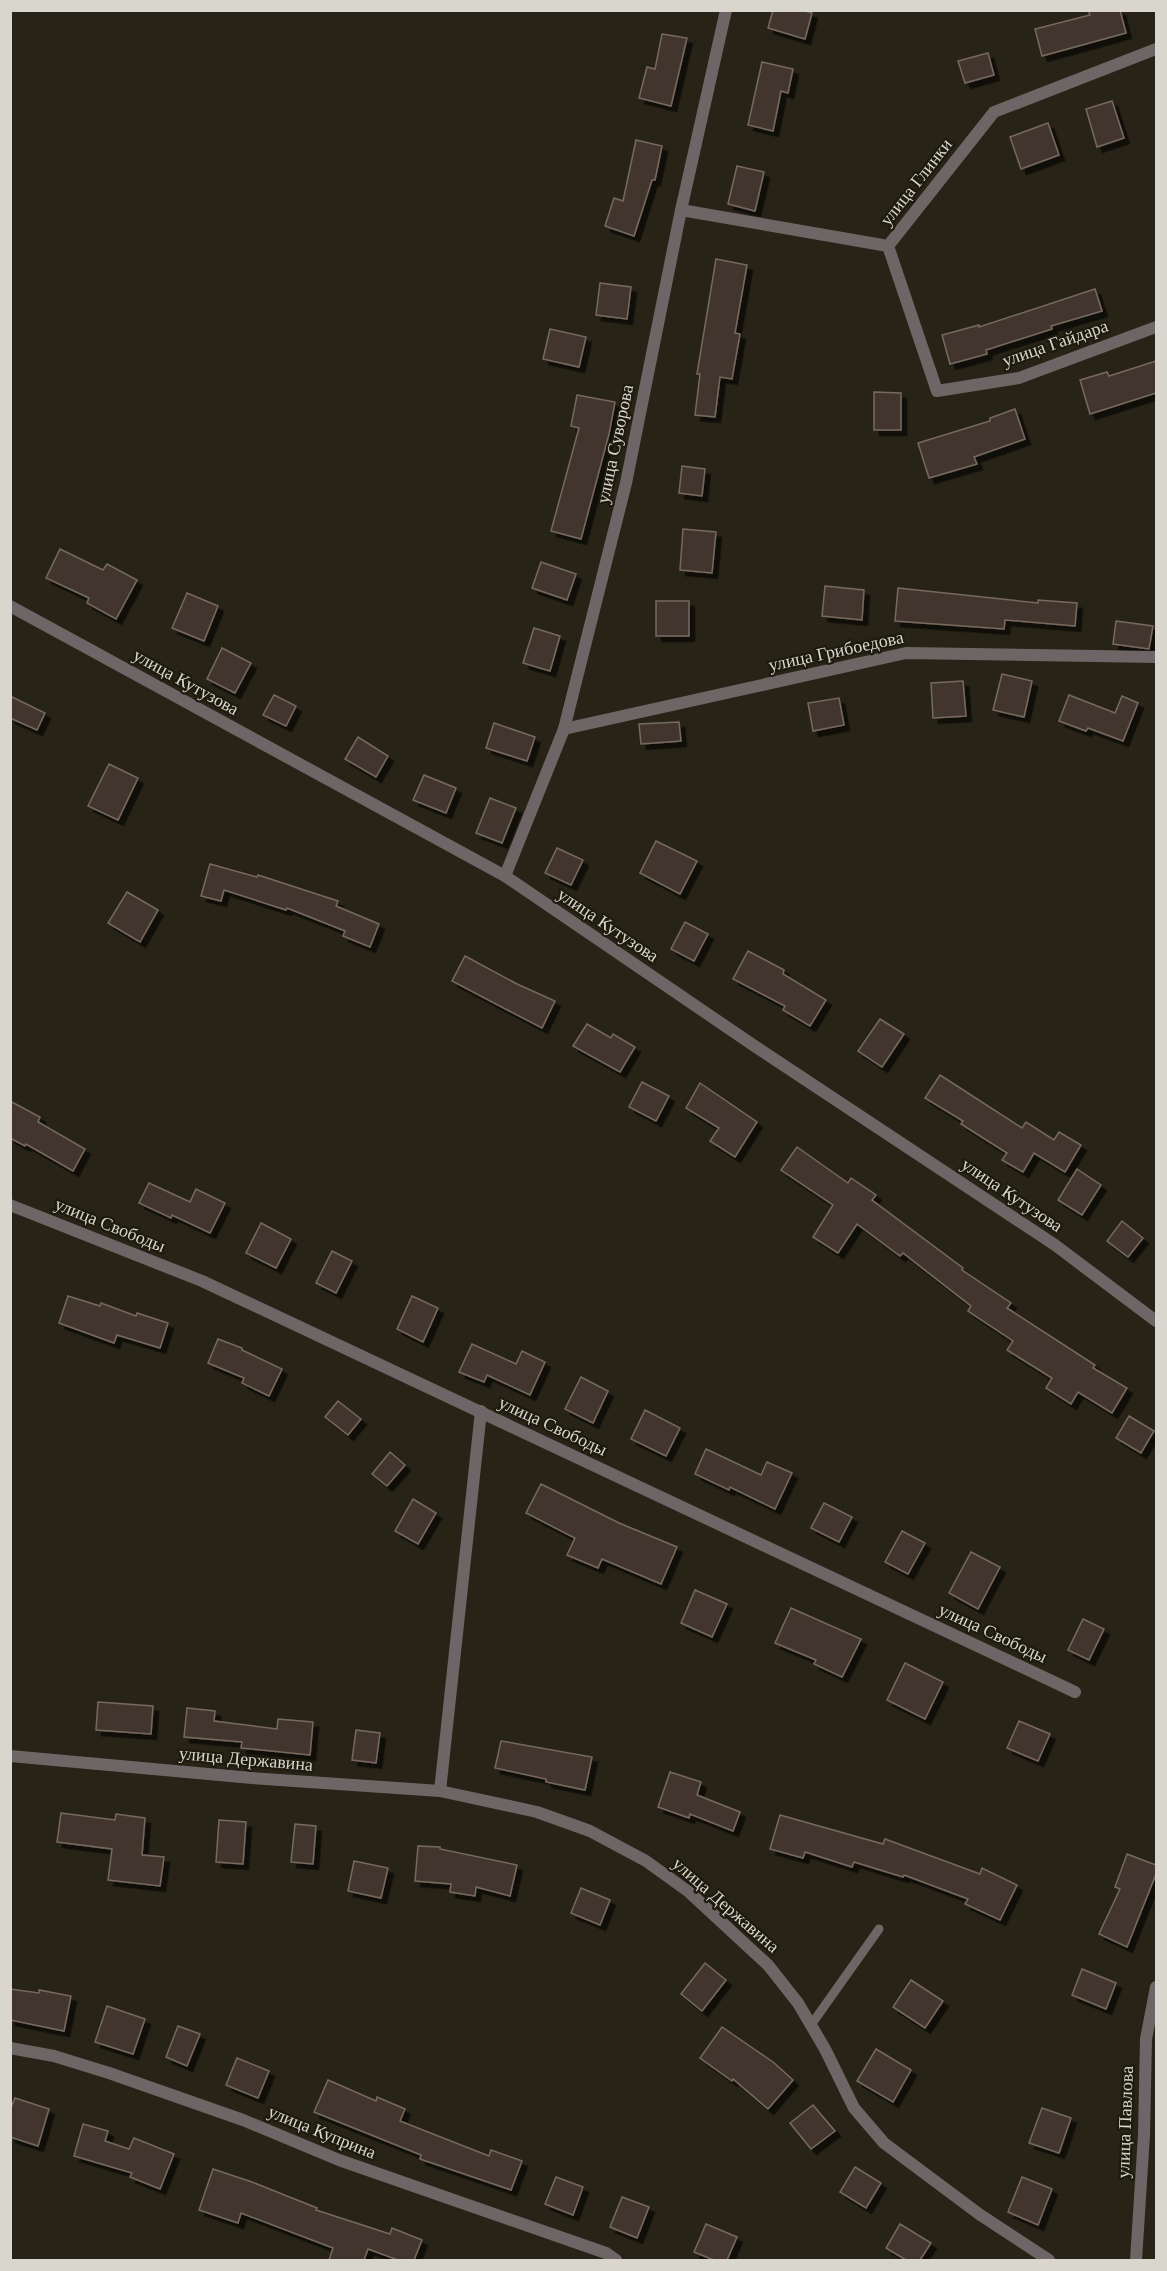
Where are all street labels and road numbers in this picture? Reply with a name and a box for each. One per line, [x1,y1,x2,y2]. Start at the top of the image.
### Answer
street label: улица Глинки [876,134,956,229]
street label: улица Гайдара [999,316,1111,370]
street label: улица Суворова [593,383,637,505]
street label: улица Грибоедова [767,627,905,675]
street label: улица Кутузова [130,645,242,719]
street label: улица Кутузова [554,884,662,966]
street label: улица Кутузова [958,1154,1066,1236]
street label: улица Свободы [52,1194,168,1256]
street label: улица Свободы [496,1392,610,1460]
street label: улица Свободы [936,1599,1050,1667]
street label: улица Державина [178,1743,314,1775]
street label: улица Державина [669,1853,783,1957]
street label: улица Павлова [1113,2065,1137,2179]
street label: улица Куприна [265,2101,379,2163]

